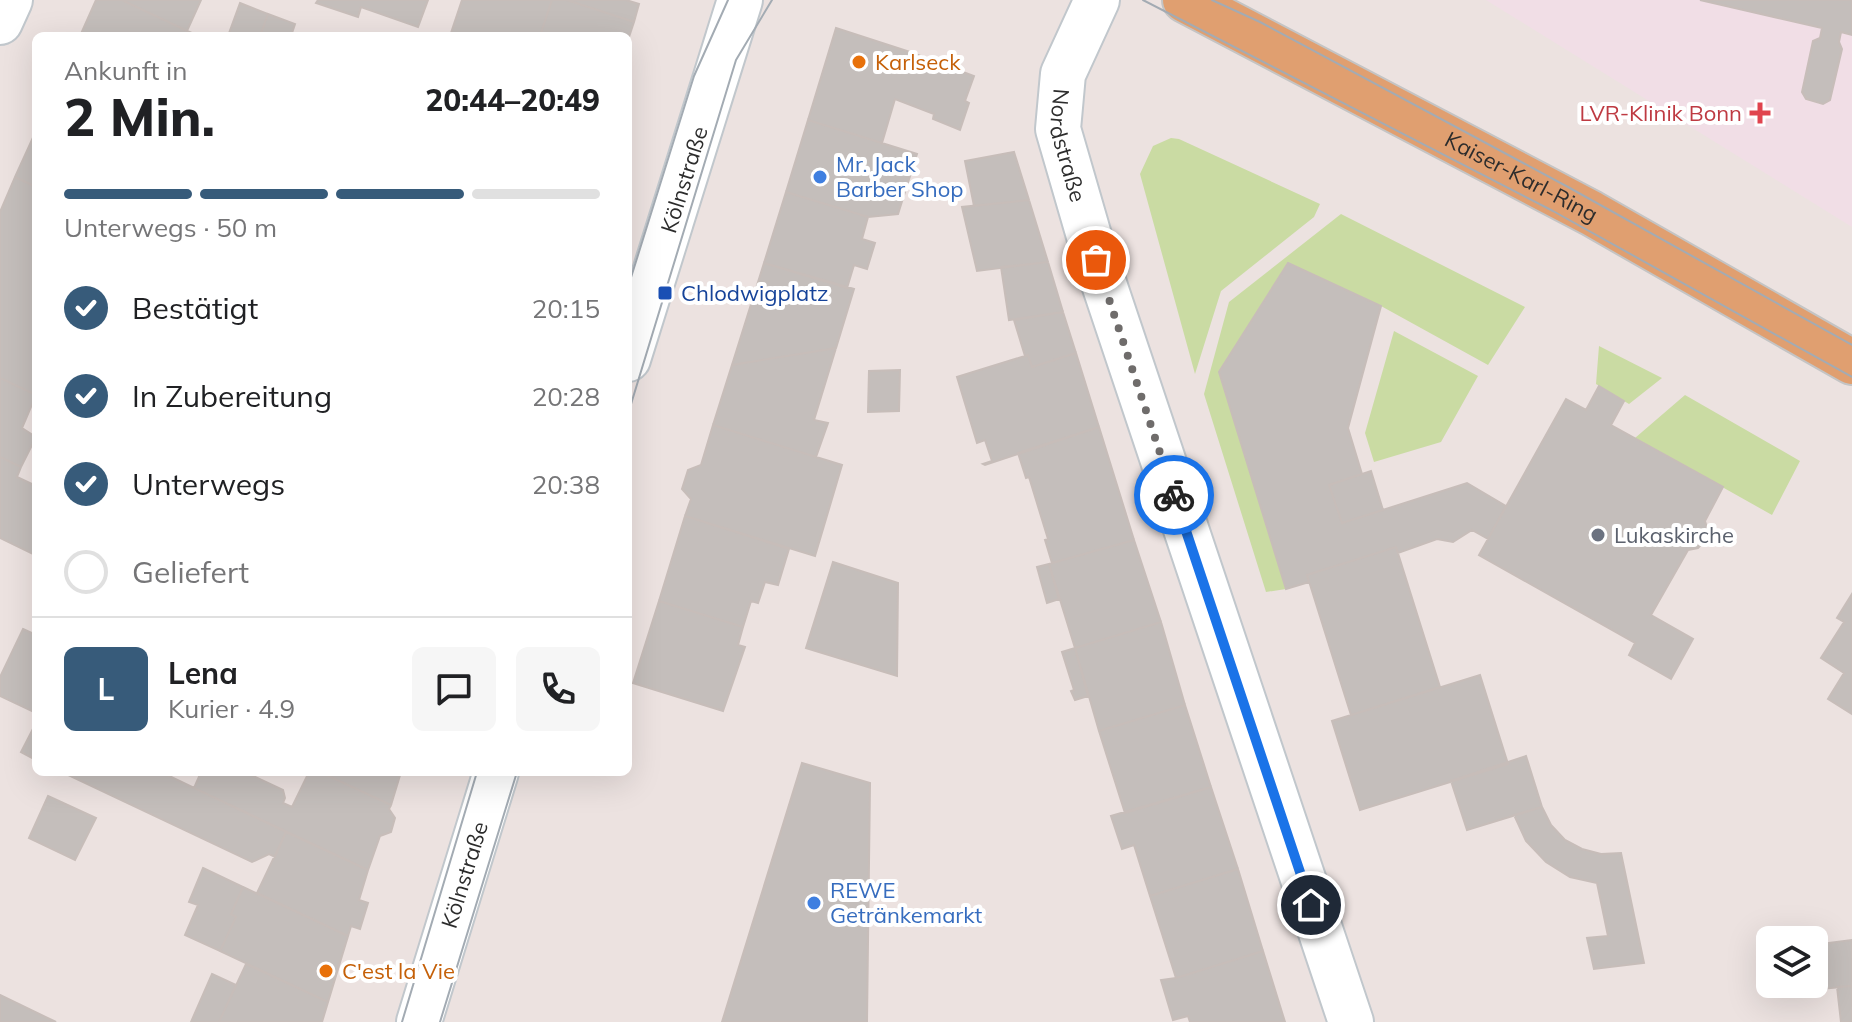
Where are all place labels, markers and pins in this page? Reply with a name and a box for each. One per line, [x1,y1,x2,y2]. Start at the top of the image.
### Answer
place label: Karlseck [875,48,961,76]
marker: Karlseck [850,53,868,71]
place label: LVR-Klinik Bonn [1580,99,1742,127]
marker: LVR-Klinik Bonn [1749,102,1771,124]
place label: Mr. Jack Barber Shop [836,150,963,203]
marker: Mr. Jack Barber Shop [811,168,829,186]
pin [1062,226,1130,294]
place label: Chlodwigplatz [681,279,828,307]
marker: Chlodwigplatz [656,284,674,302]
place label: Lukaskirche [1614,521,1734,549]
marker: Lukaskirche [1589,526,1607,544]
pin [1277,871,1345,939]
place label: REWE Getränkemarkt [830,876,982,929]
marker: REWE Getränkemarkt [805,894,823,912]
place label: C'est la Vie [342,957,455,985]
marker: C'est la Vie [317,962,335,980]

